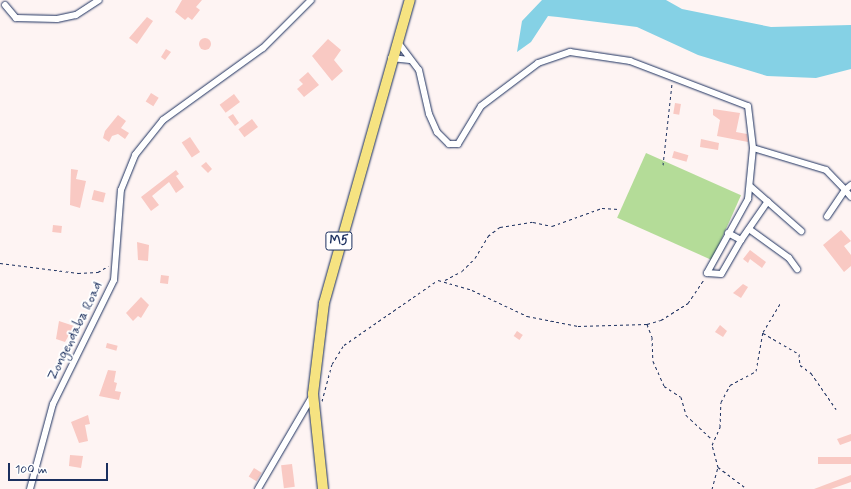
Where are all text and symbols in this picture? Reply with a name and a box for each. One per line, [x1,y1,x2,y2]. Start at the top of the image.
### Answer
road number: M5 [325,230,353,252]
street label: Zongendaba Road [44,279,106,383]
scale bar [10,455,110,481]
text: 100 m [15,462,47,478]

